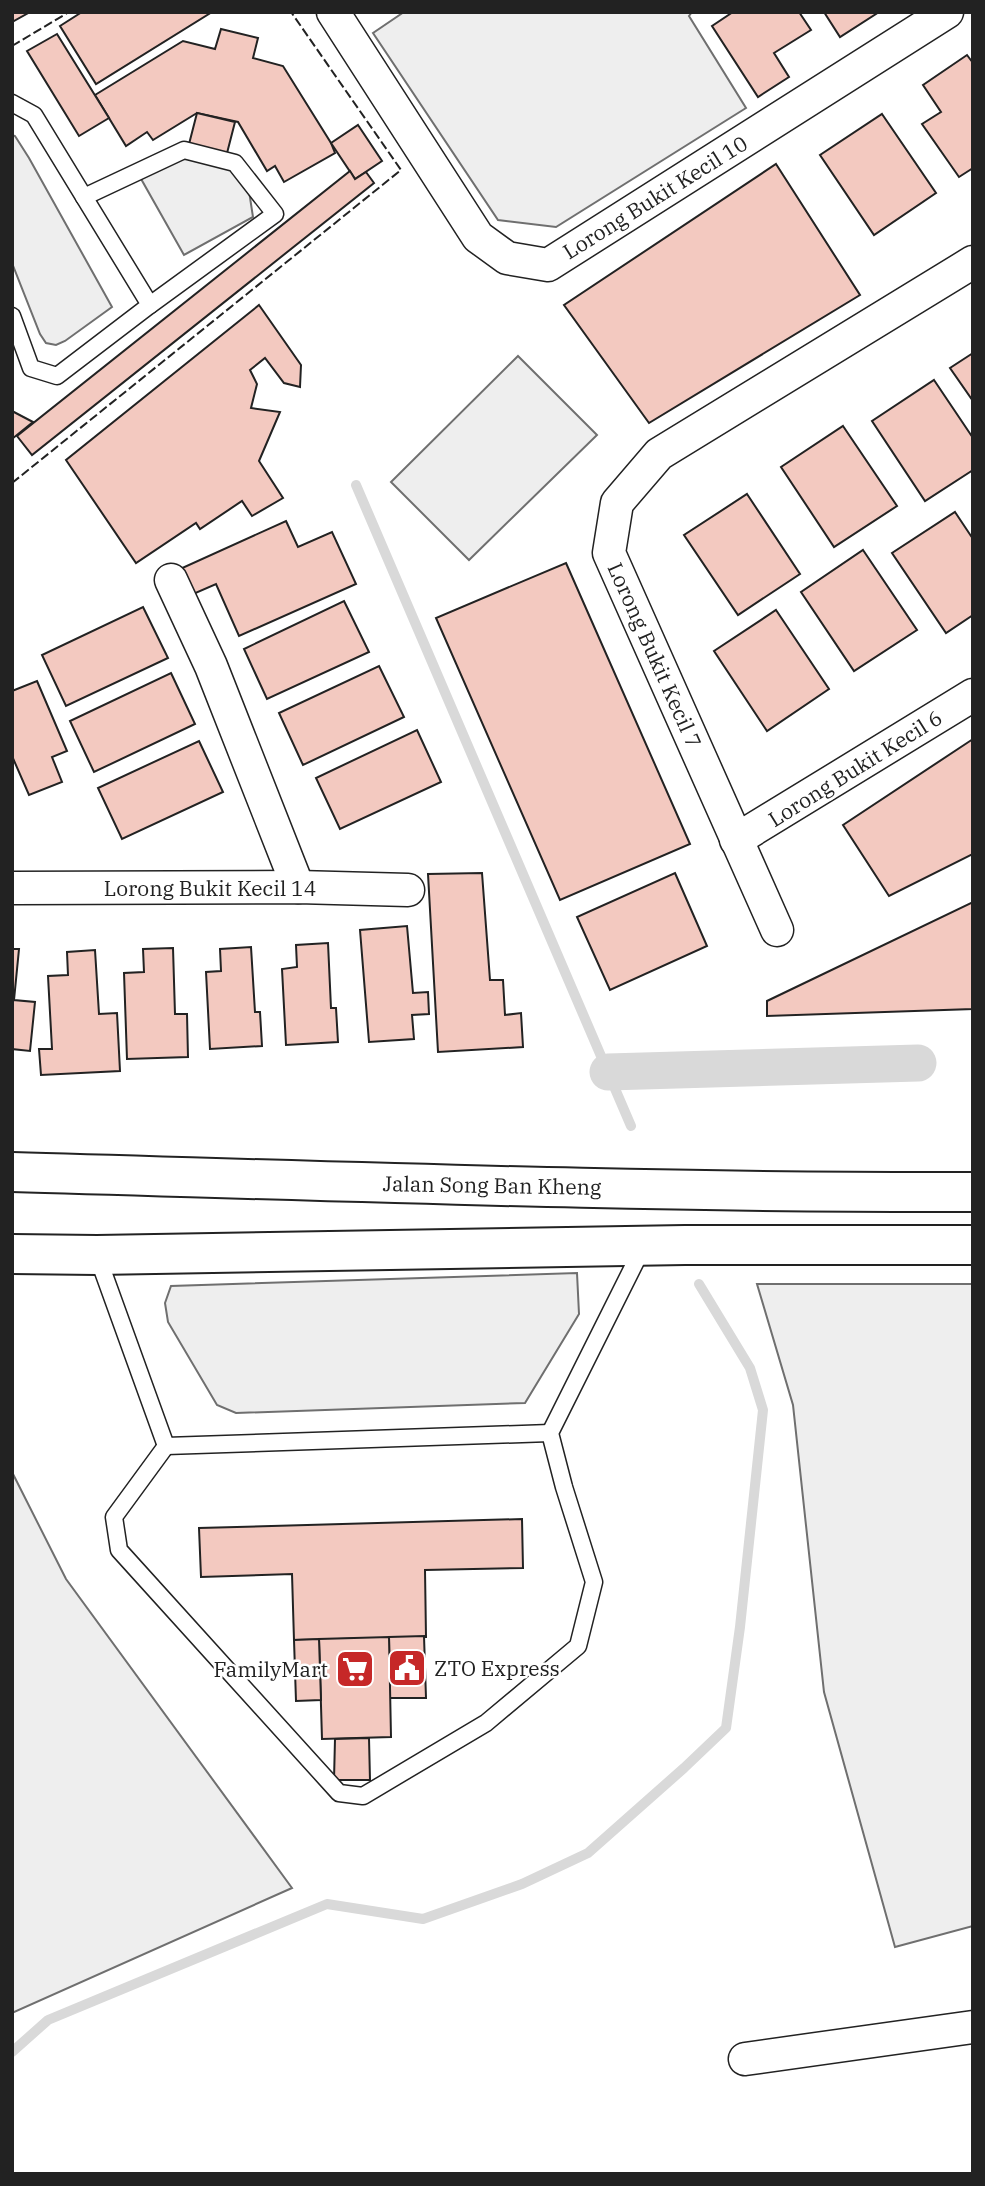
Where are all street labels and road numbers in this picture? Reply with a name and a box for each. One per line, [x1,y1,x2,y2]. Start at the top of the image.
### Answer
street label: Lorong Bukit Kecil 10 [557,129,753,265]
street label: Lorong Bukit Kecil 7 [602,558,708,752]
street label: Lorong Bukit Kecil 6 [763,703,947,833]
street label: Lorong Bukit Kecil 14 [104,874,316,902]
street label: Jalan Song Ban Kheng [382,1169,602,1201]

